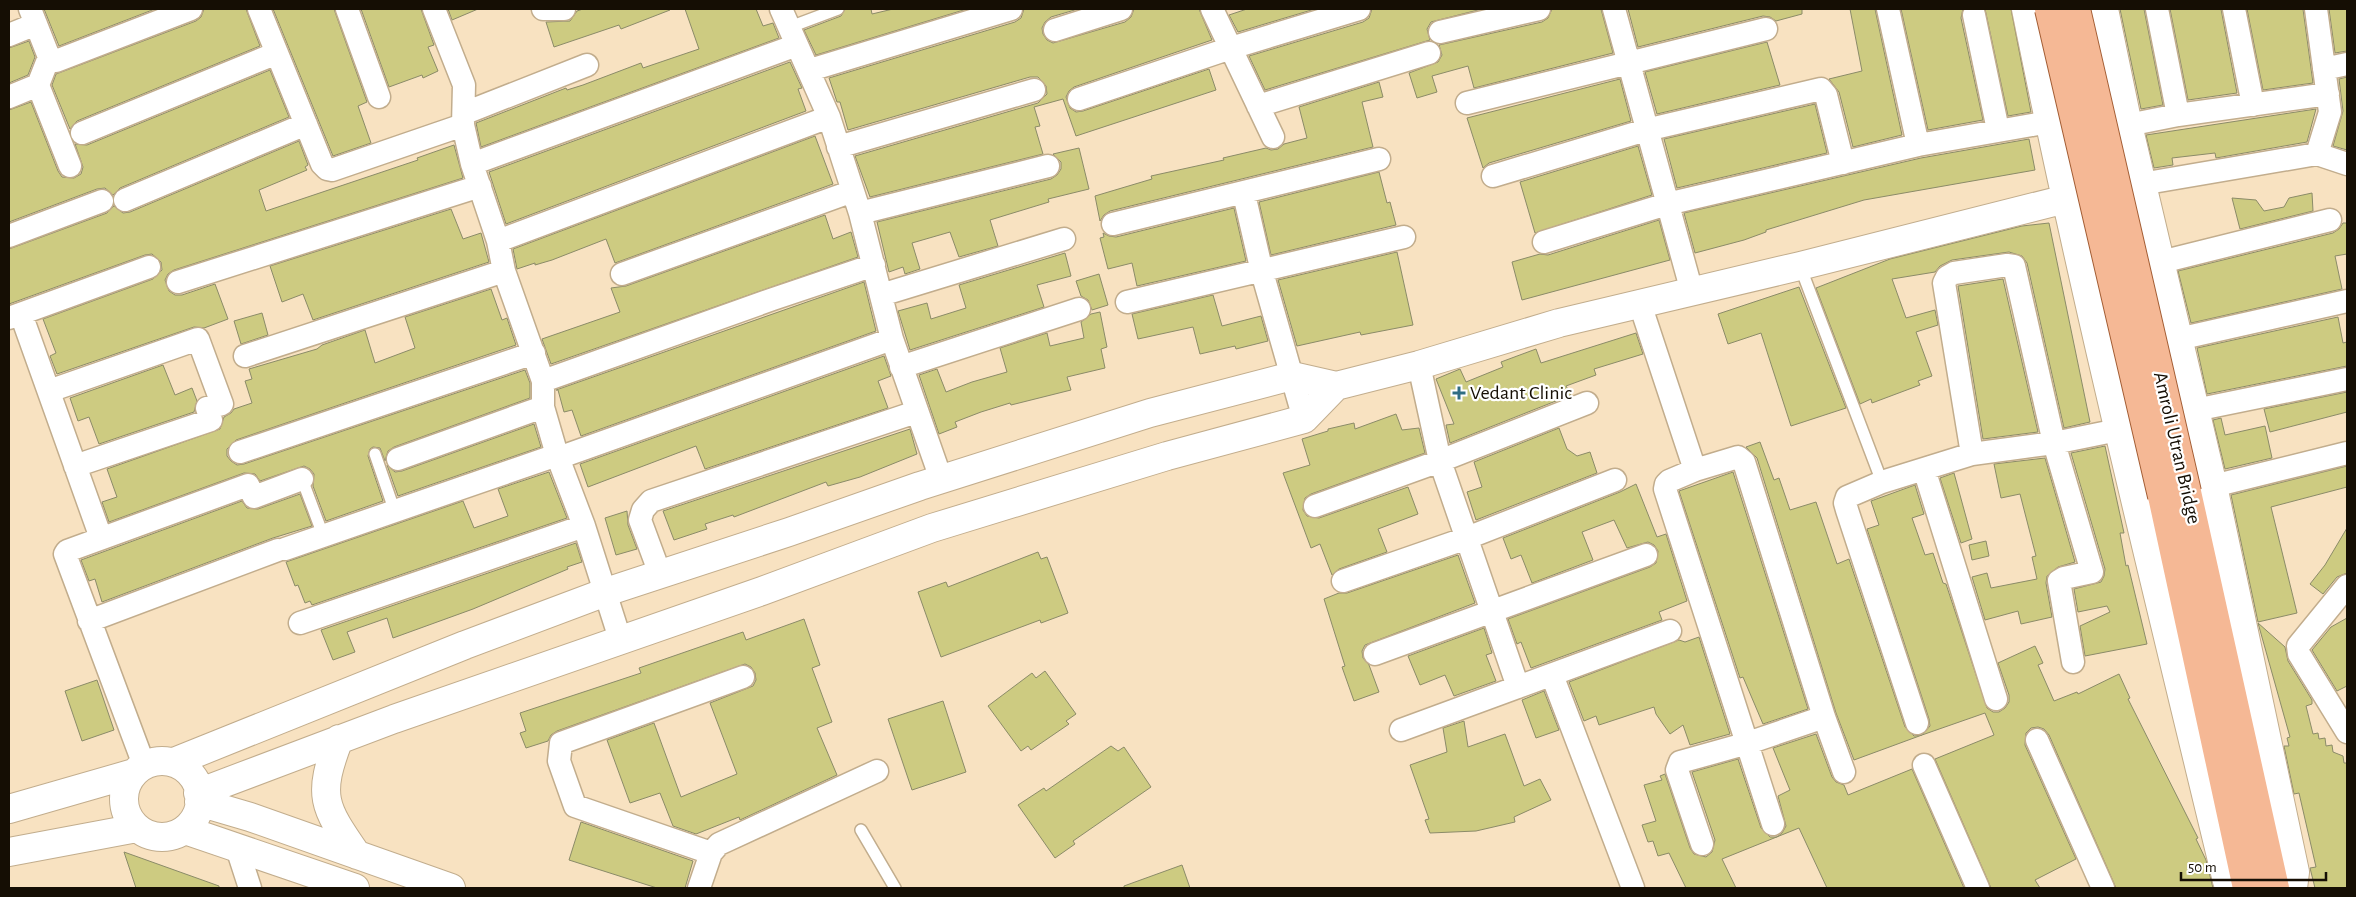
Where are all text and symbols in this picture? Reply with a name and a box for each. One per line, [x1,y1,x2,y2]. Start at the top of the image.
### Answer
street label: Amroli Utran Bridge [2150,370,2204,526]
place label: Vedant Clinic [1470,383,1572,403]
marker: Vedant Clinic [1452,386,1466,400]
scale bar [2181,850,2326,882]
text: 50 m [2188,860,2217,875]

